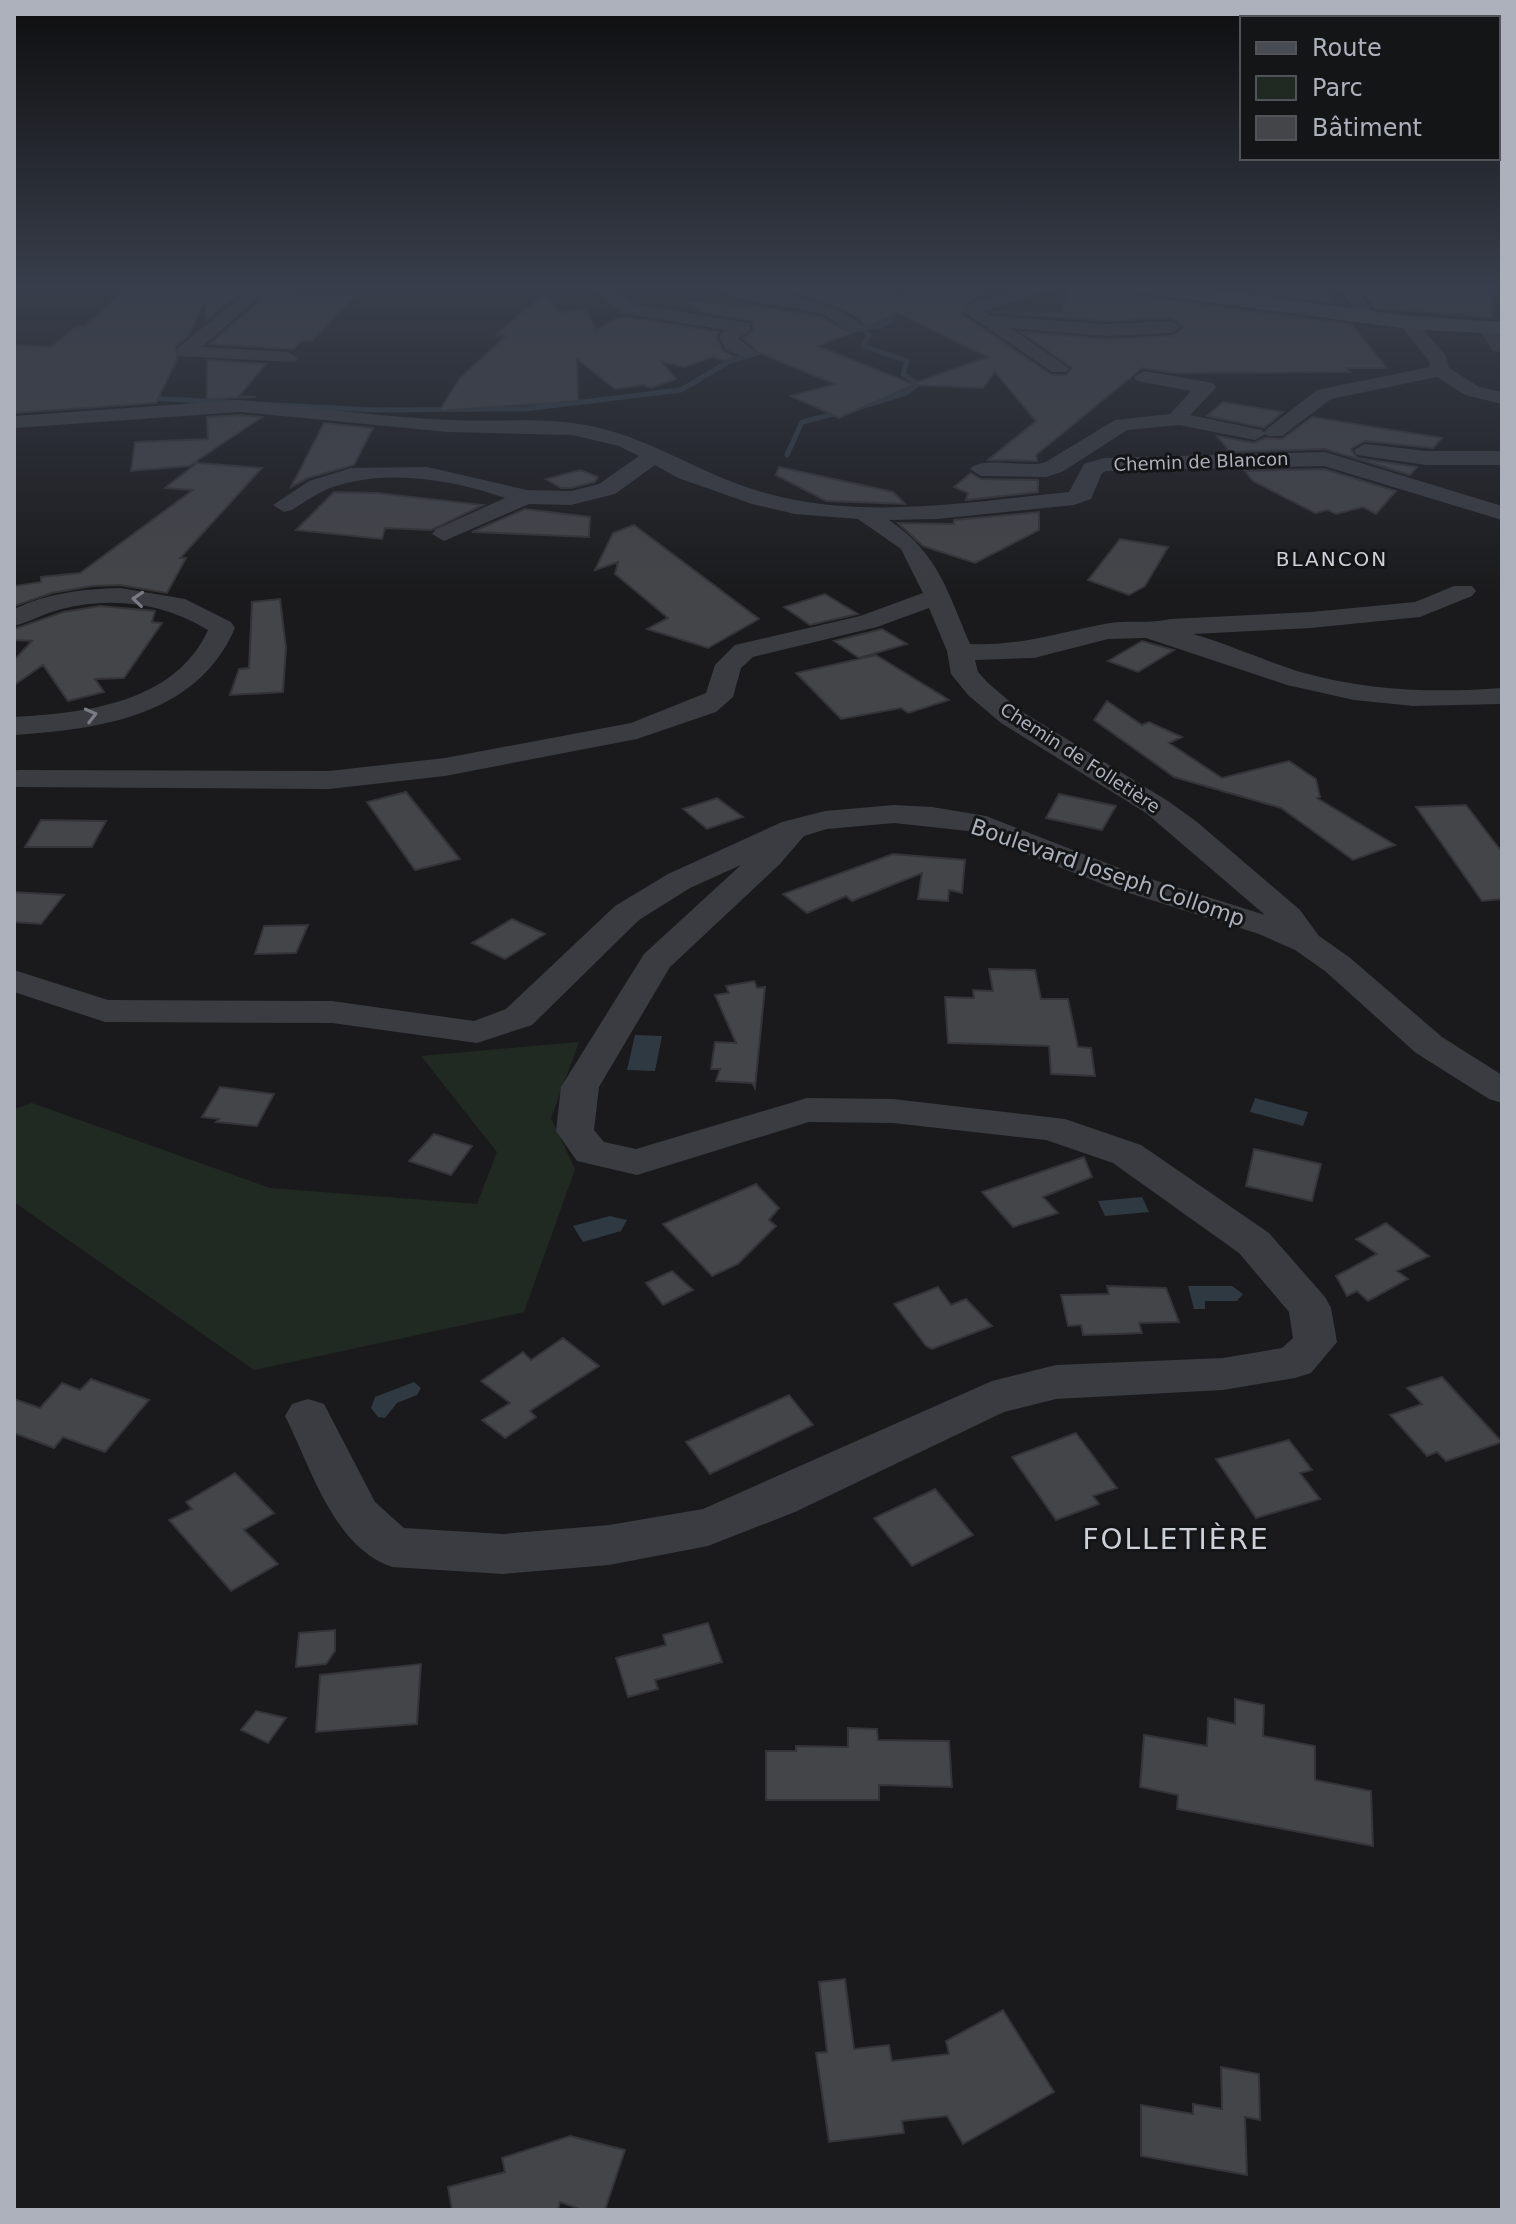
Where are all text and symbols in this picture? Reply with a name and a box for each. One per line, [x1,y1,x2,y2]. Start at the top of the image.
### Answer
legend [1240,16,1500,160]
text: Route [1312,34,1382,62]
text: Parc [1312,74,1363,102]
text: Bâtiment [1312,114,1422,142]
street label: Chemin de Blancon [1113,448,1289,475]
district label: BLANCON [1276,547,1388,571]
one-way arrow [131,591,144,608]
street label: Chemin de Folletière [997,698,1164,817]
one-way arrow [84,708,97,725]
street label: Boulevard Joseph Collomp [968,814,1248,931]
district label: FOLLETIÈRE [1082,1522,1270,1556]

